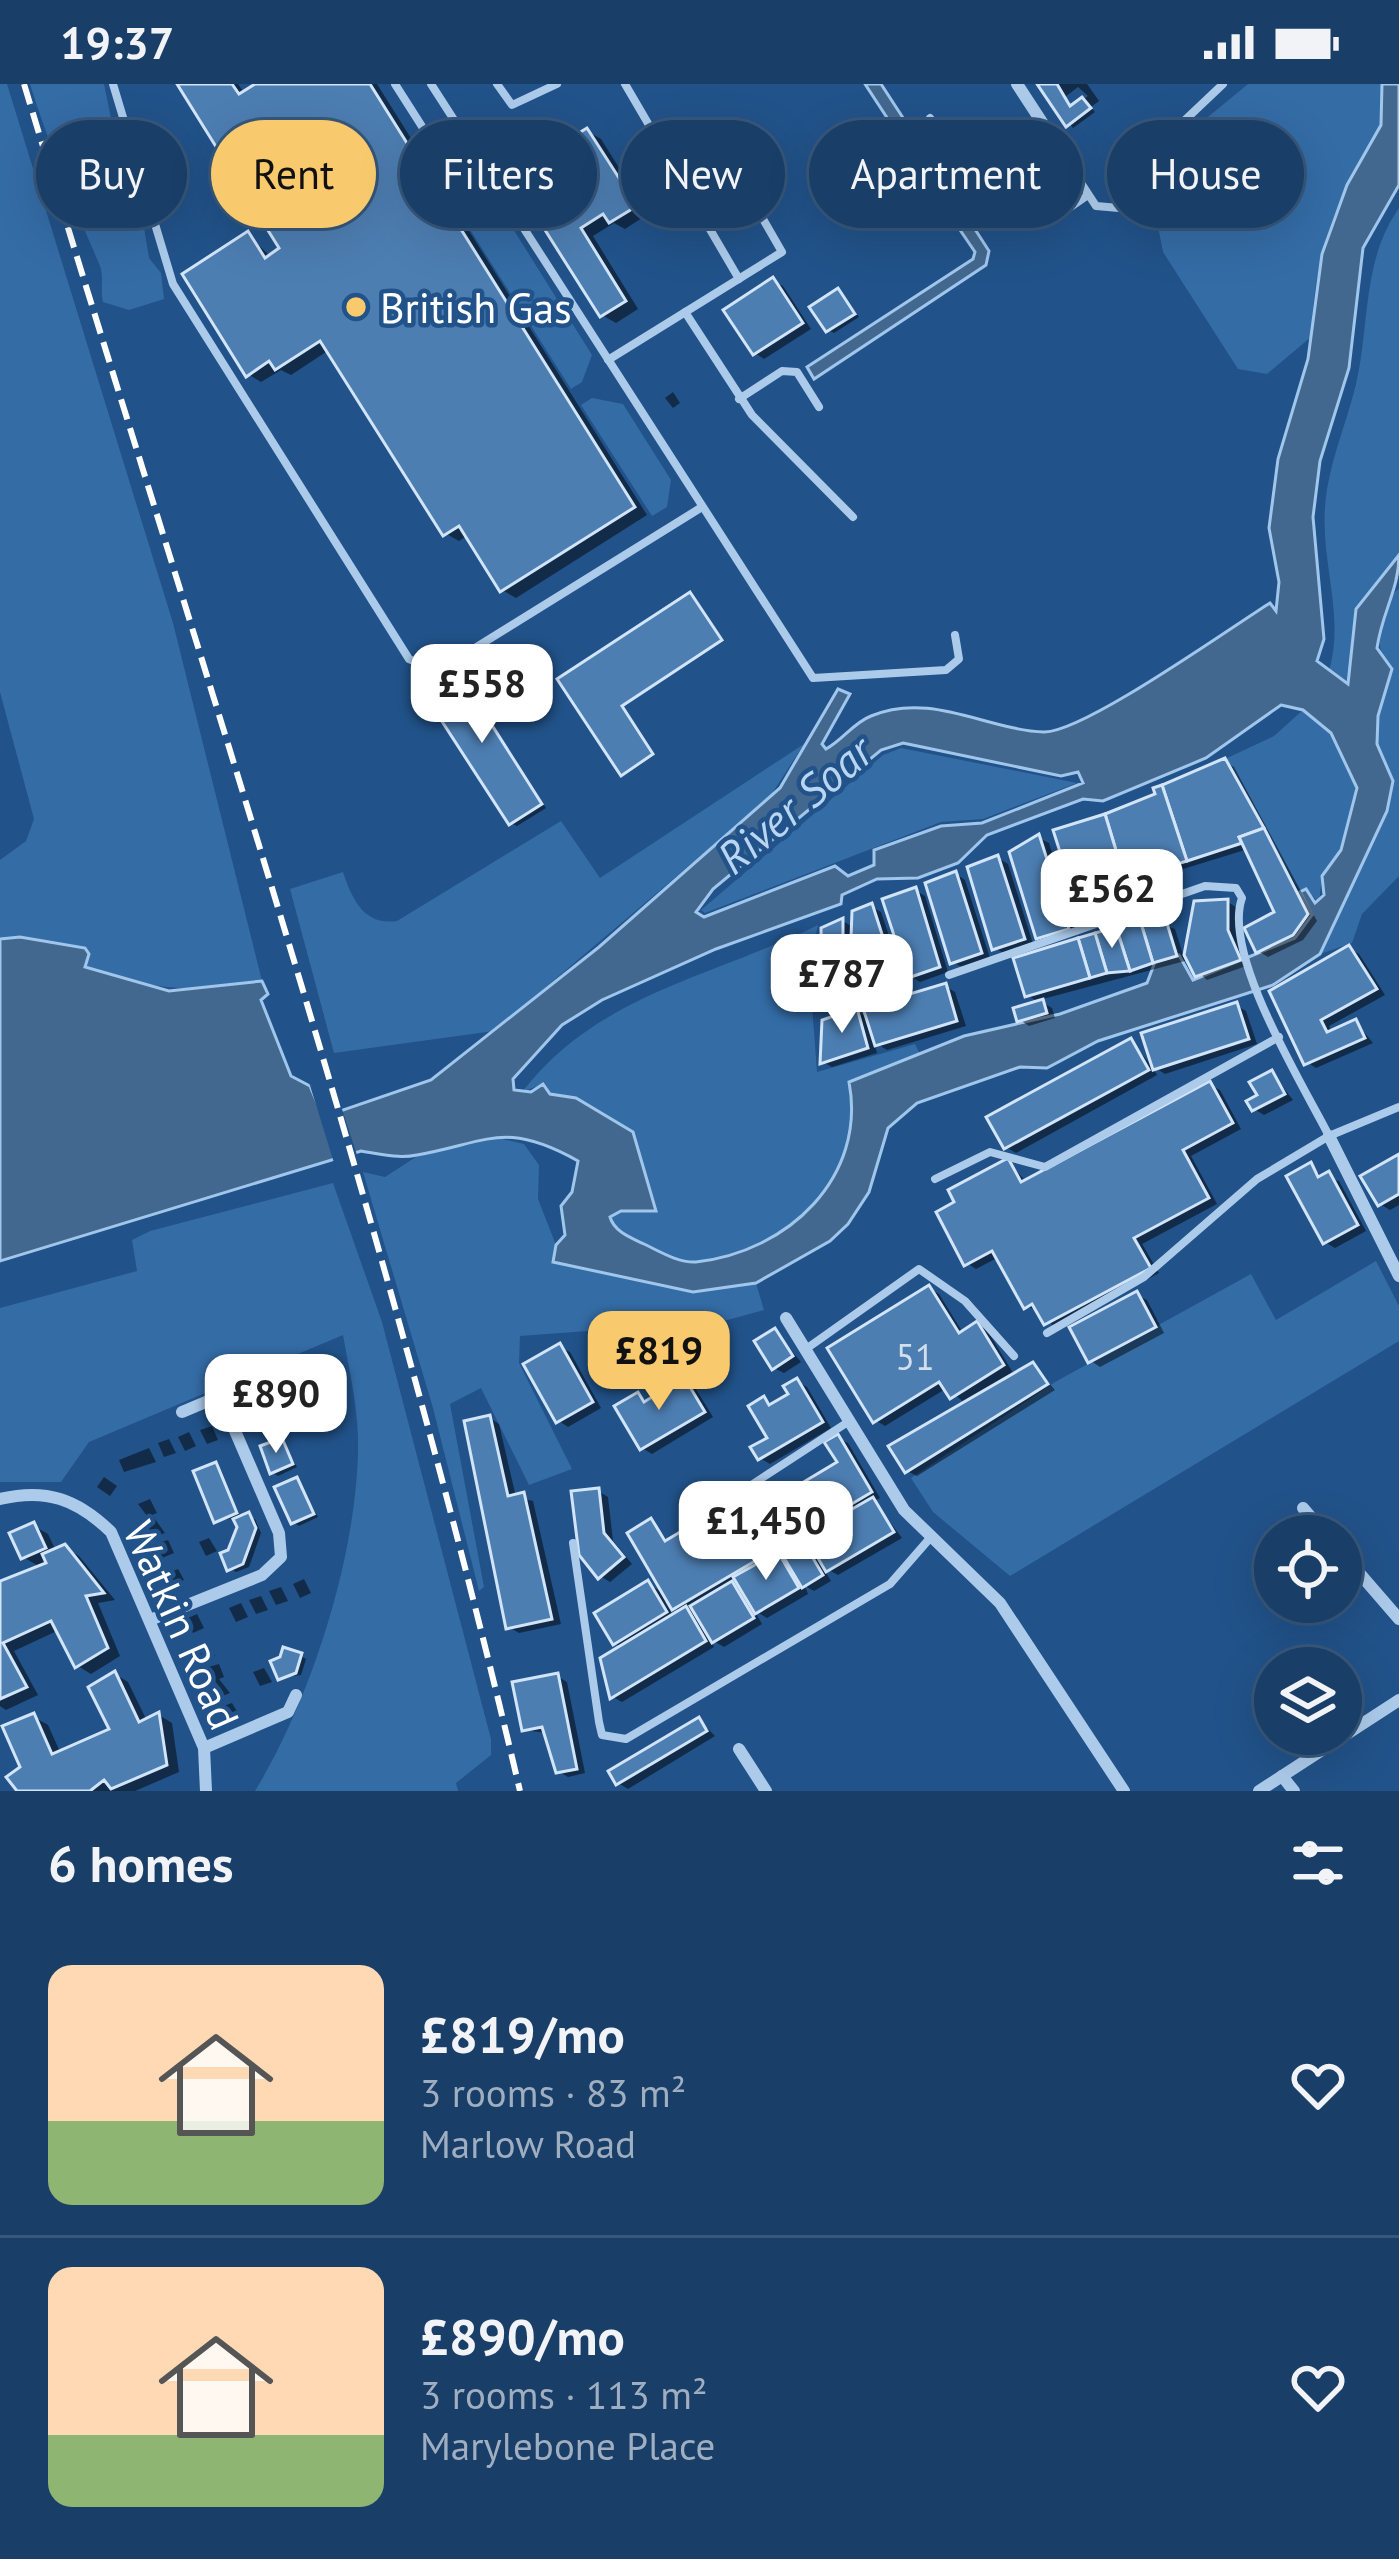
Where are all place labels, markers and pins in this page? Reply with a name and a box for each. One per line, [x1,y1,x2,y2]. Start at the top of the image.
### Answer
place label: British Gas [380,280,572,335]
marker: British Gas [343,294,369,320]
pin: £558 [411,644,553,746]
pin: £562 [1041,849,1183,951]
pin: £787 [771,934,913,1036]
pin: £819 [588,1311,730,1413]
pin: £890 [205,1354,347,1456]
pin: £1,450 [668,1481,864,1583]

